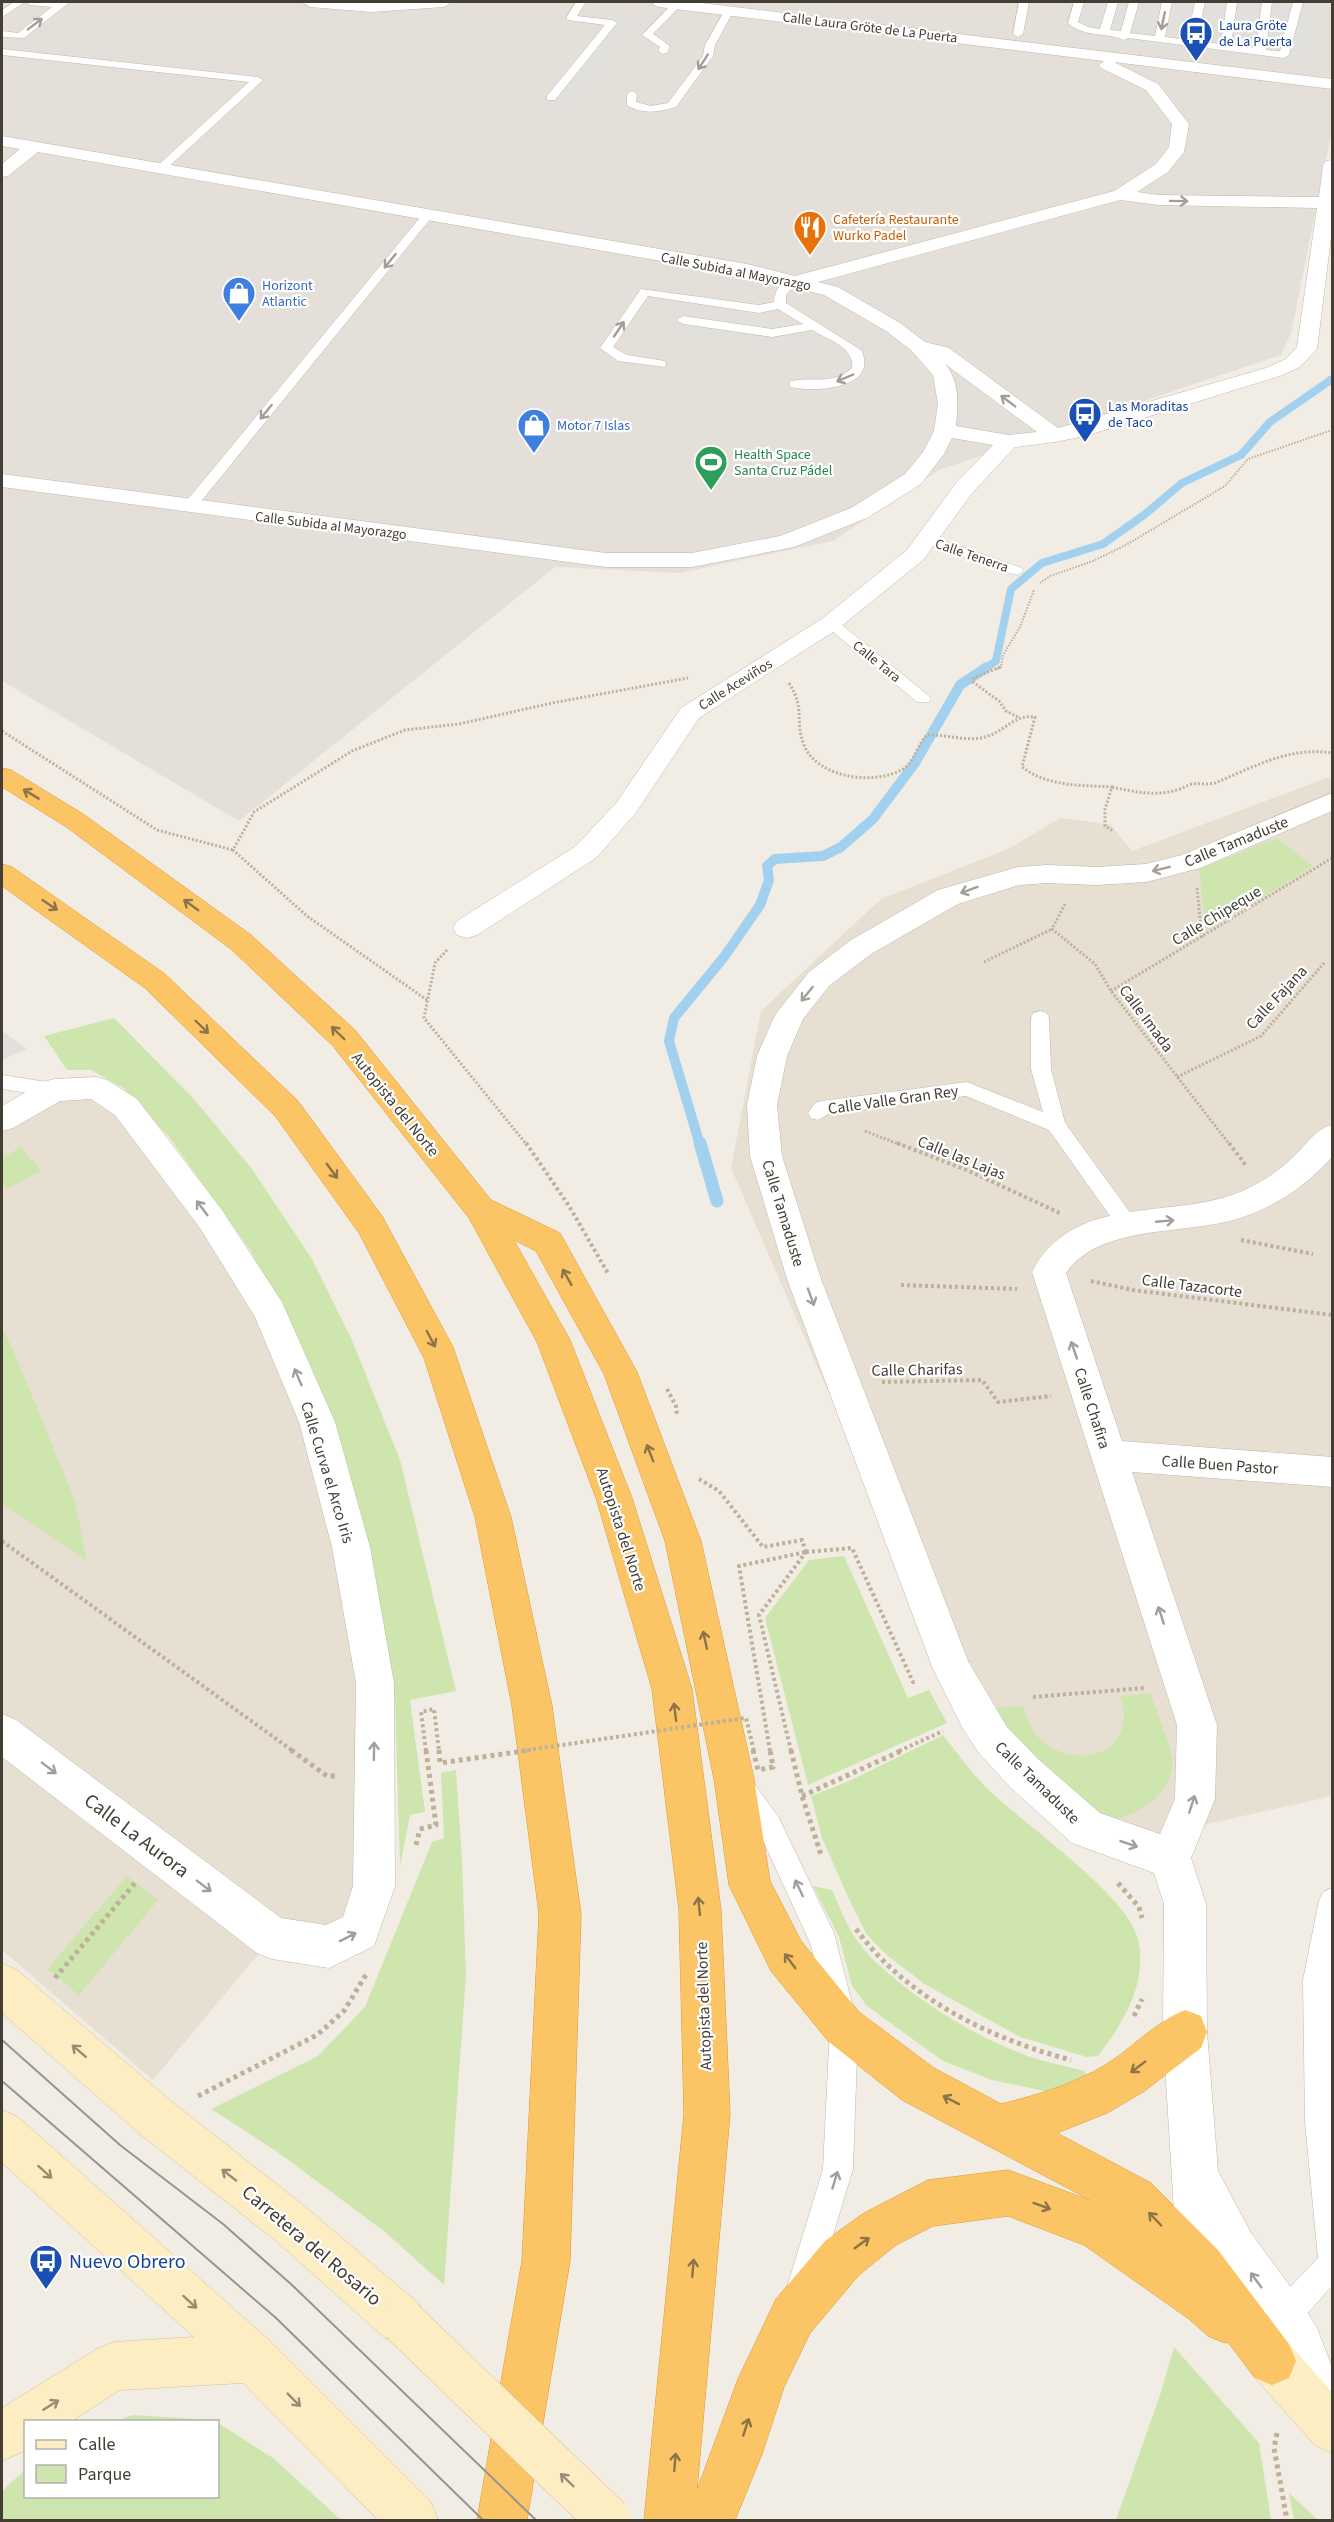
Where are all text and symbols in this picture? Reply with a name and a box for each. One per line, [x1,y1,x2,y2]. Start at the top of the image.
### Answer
street label: Calle Laura Gröte de La Puerta [781,7,958,49]
one-way arrow [1157,11,1168,31]
bus stop icon: Laura Gröte de La Puerta [1178,15,1214,62]
place label: Laura Gröte de La Puerta [1219,16,1292,52]
one-way arrow [27,18,43,30]
one-way arrow [696,53,709,70]
one-way arrow [1168,195,1188,207]
restaurant icon: Cafetería Restaurante Wurko Padel [792,209,828,256]
place label: Cafetería Restaurante Wurko Padel [833,210,959,246]
street label: Calle Subida al Mayorazgo [659,248,813,296]
one-way arrow [383,253,396,269]
shop icon: Horizont Atlantic [221,275,257,322]
place label: Horizont Atlantic [262,276,313,312]
one-way arrow [613,322,625,338]
one-way arrow [836,373,854,384]
one-way arrow [1000,395,1016,407]
bus stop icon: Las Moraditas de Taco [1067,396,1103,443]
place label: Las Moraditas de Taco [1108,397,1189,433]
one-way arrow [260,404,273,420]
shop icon: Motor 7 Islas [516,407,552,454]
place label: Motor 7 Islas [557,416,630,436]
sports icon: Health Space Santa Cruz Pádel [693,444,729,491]
place label: Health Space Santa Cruz Pádel [734,445,833,481]
street label: Calle Subida al Mayorazgo [254,507,408,545]
street label: Calle Tenerra [932,534,1011,578]
street label: Calle Tara [848,636,905,688]
street label: Calle Aceviños [695,654,776,716]
one-way arrow [23,787,40,799]
street label: Calle Tamaduste [1181,811,1292,873]
one-way arrow [1152,864,1171,876]
street label: Calle Chipeque [1168,880,1265,951]
one-way arrow [960,885,979,896]
one-way arrow [41,899,58,911]
one-way arrow [183,899,199,911]
street label: Calle Fajana [1241,961,1312,1035]
street label: Calle Imada [1114,980,1179,1057]
one-way arrow [800,986,813,1002]
one-way arrow [195,1019,210,1034]
one-way arrow [330,1025,345,1040]
street label: Autopista del Norte [346,1048,444,1162]
street label: Calle Valle Gran Rey [827,1080,960,1120]
street label: Calle las Lajas [914,1130,1009,1186]
street label: Calle Tamaduste [756,1157,810,1269]
one-way arrow [326,1163,338,1179]
one-way arrow [196,1200,209,1216]
one-way arrow [1154,1215,1174,1226]
one-way arrow [561,1269,573,1286]
street label: Calle Tazacorte [1141,1269,1243,1303]
one-way arrow [806,1288,817,1306]
one-way arrow [426,1329,437,1347]
one-way arrow [1068,1341,1079,1360]
street label: Calle Charifas [871,1358,963,1382]
street label: Calle Chafira [1069,1365,1116,1452]
one-way arrow [292,1368,303,1387]
street label: Calle Curva el Arco Iris [295,1399,359,1546]
one-way arrow [644,1444,655,1463]
street label: Calle Buen Pastor [1161,1450,1279,1480]
street label: Autopista del Norte [591,1465,651,1594]
one-way arrow [1155,1606,1166,1625]
one-way arrow [698,1631,710,1650]
one-way arrow [669,1703,680,1723]
street label: Calle Tamaduste [990,1736,1085,1829]
one-way arrow [368,1741,380,1761]
one-way arrow [40,1762,56,1774]
street label: Calle La Aurora [78,1787,195,1885]
one-way arrow [1188,1795,1199,1814]
one-way arrow [1119,1839,1138,1850]
one-way arrow [196,1879,212,1892]
one-way arrow [792,1880,804,1898]
one-way arrow [693,1896,704,1916]
one-way arrow [339,1931,356,1943]
street label: Autopista del Norte [691,1941,717,2071]
one-way arrow [784,1953,796,1969]
one-way arrow [72,2044,87,2058]
one-way arrow [1130,2061,1146,2074]
one-way arrow [942,2094,960,2106]
one-way arrow [37,2165,52,2179]
one-way arrow [221,2169,237,2182]
one-way arrow [830,2171,841,2190]
street label: Carretera del Rosario [235,2179,387,2313]
one-way arrow [1033,2202,1051,2213]
one-way arrow [1147,2212,1162,2227]
one-way arrow [853,2237,869,2249]
bus stop icon: Nuevo Obrero [28,2243,64,2290]
place label: Nuevo Obrero [69,2248,186,2276]
one-way arrow [688,2259,699,2279]
one-way arrow [1250,2273,1263,2289]
one-way arrow [182,2295,197,2309]
one-way arrow [287,2392,302,2407]
one-way arrow [42,2398,59,2410]
one-way arrow [741,2418,752,2437]
legend [24,2420,219,2498]
text: Calle [78,2432,116,2457]
one-way arrow [670,2453,681,2473]
text: Parque [78,2462,131,2487]
one-way arrow [559,2473,574,2487]

